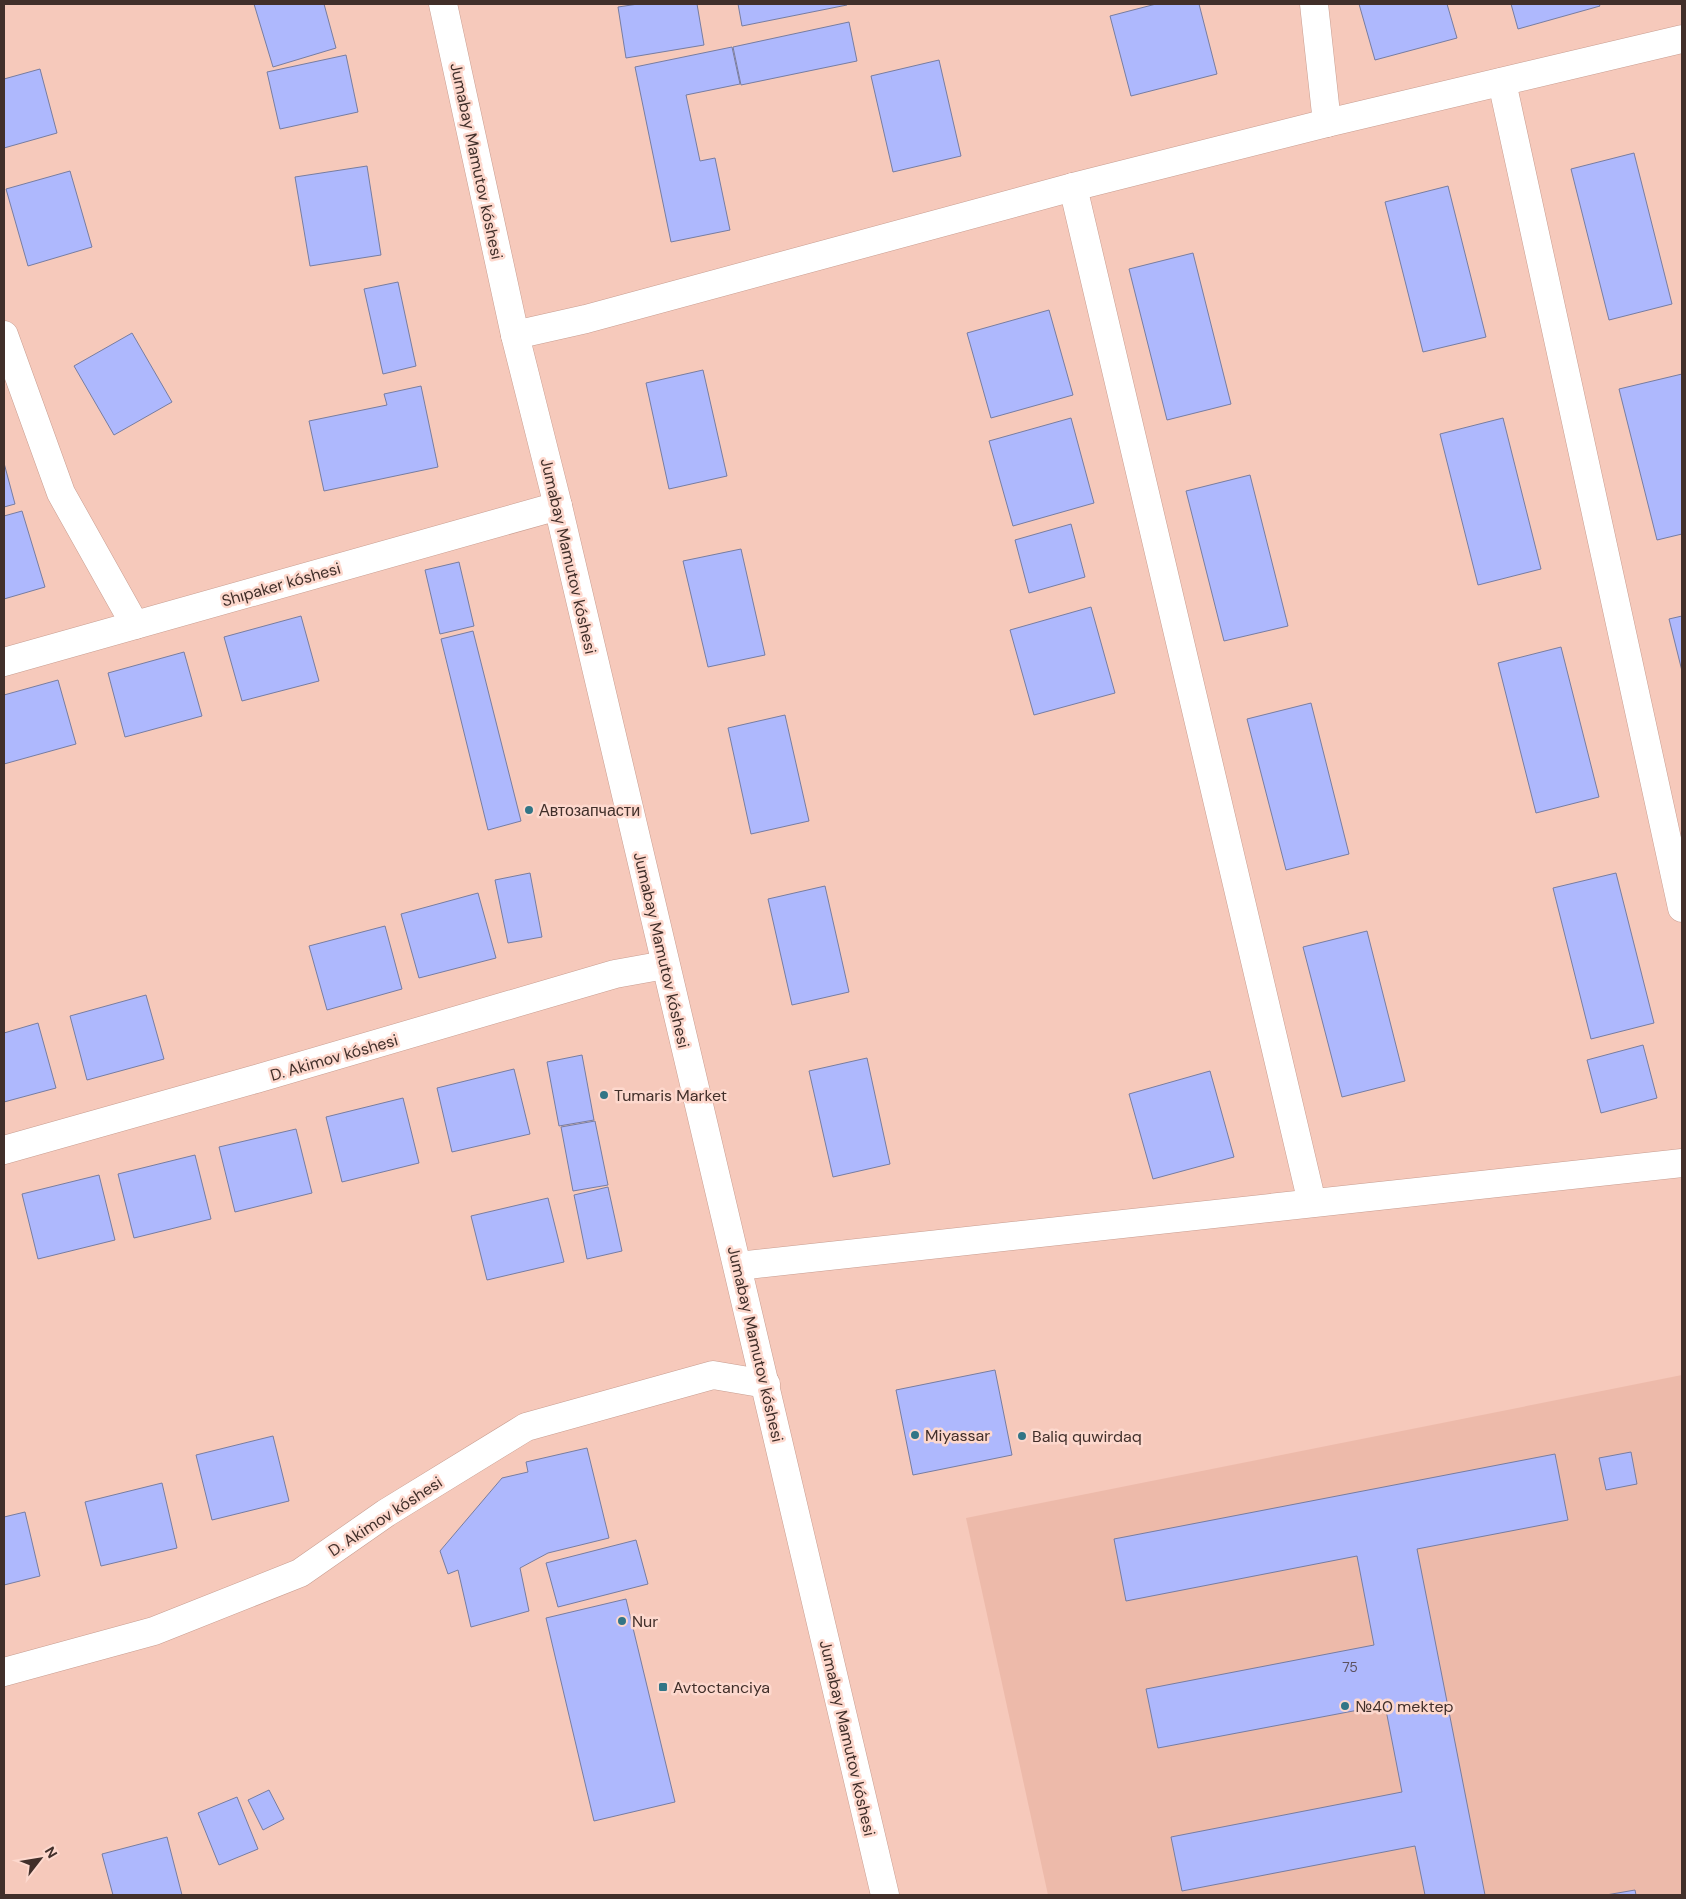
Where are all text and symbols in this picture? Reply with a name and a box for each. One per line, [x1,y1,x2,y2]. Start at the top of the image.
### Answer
street label: Jumabay Mamutov kóshesi [445,61,508,261]
street label: Jumabay Mamutov kóshesi [536,456,601,656]
street label: Shıpaker kóshesi [219,557,343,611]
place label: Автозапчасти [539,800,640,821]
marker: Автозапчасти [523,804,535,816]
street label: Jumabay Mamutov kóshesi [629,850,694,1050]
street label: D. Akimov kóshesi [268,1029,400,1086]
place label: Tumaris Market [614,1085,727,1106]
marker: Tumaris Market [598,1089,610,1101]
street label: Jumabay Mamutov kóshesi [723,1244,788,1444]
place label: Miyassar [925,1425,990,1446]
place label: Baliq quwirdaq [1032,1426,1142,1447]
marker: Miyassar [909,1429,921,1441]
marker: Baliq quwirdaq [1016,1430,1028,1442]
street label: D. Akimov kóshesi [324,1472,446,1561]
place label: Nur [632,1611,658,1632]
marker: Nur [616,1615,628,1627]
street label: Jumabay Mamutov kóshesi [815,1638,880,1838]
house number: 75 [1342,1658,1358,1676]
place label: Avtoctanciya [673,1677,770,1698]
marker: Avtoctanciya [657,1681,669,1693]
place label: №40 mektep [1355,1696,1454,1717]
marker: №40 mektep [1339,1700,1351,1712]
north arrow [15,1834,65,1884]
text: N [41,1843,61,1861]

